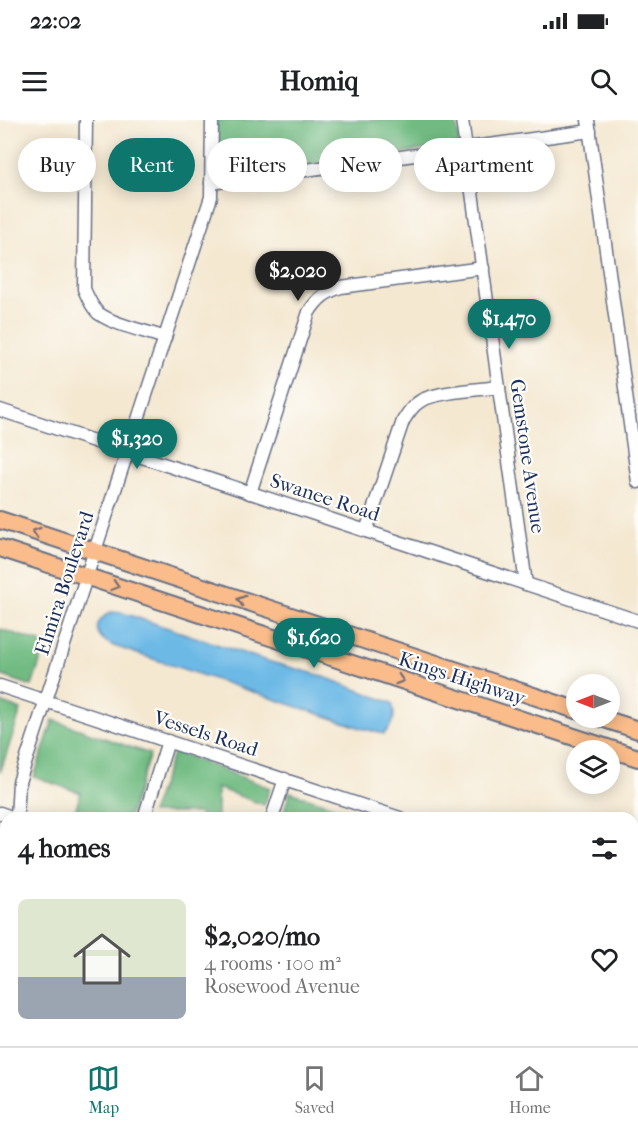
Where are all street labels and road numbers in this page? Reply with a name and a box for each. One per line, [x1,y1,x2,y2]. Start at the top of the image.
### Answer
street label: Gemstone Avenue [505,377,550,535]
street label: Swanee Road [267,469,384,526]
street label: Elmira Boulevard [30,507,99,658]
street label: Kings Highway [396,647,529,710]
street label: Vessels Road [150,706,262,761]

